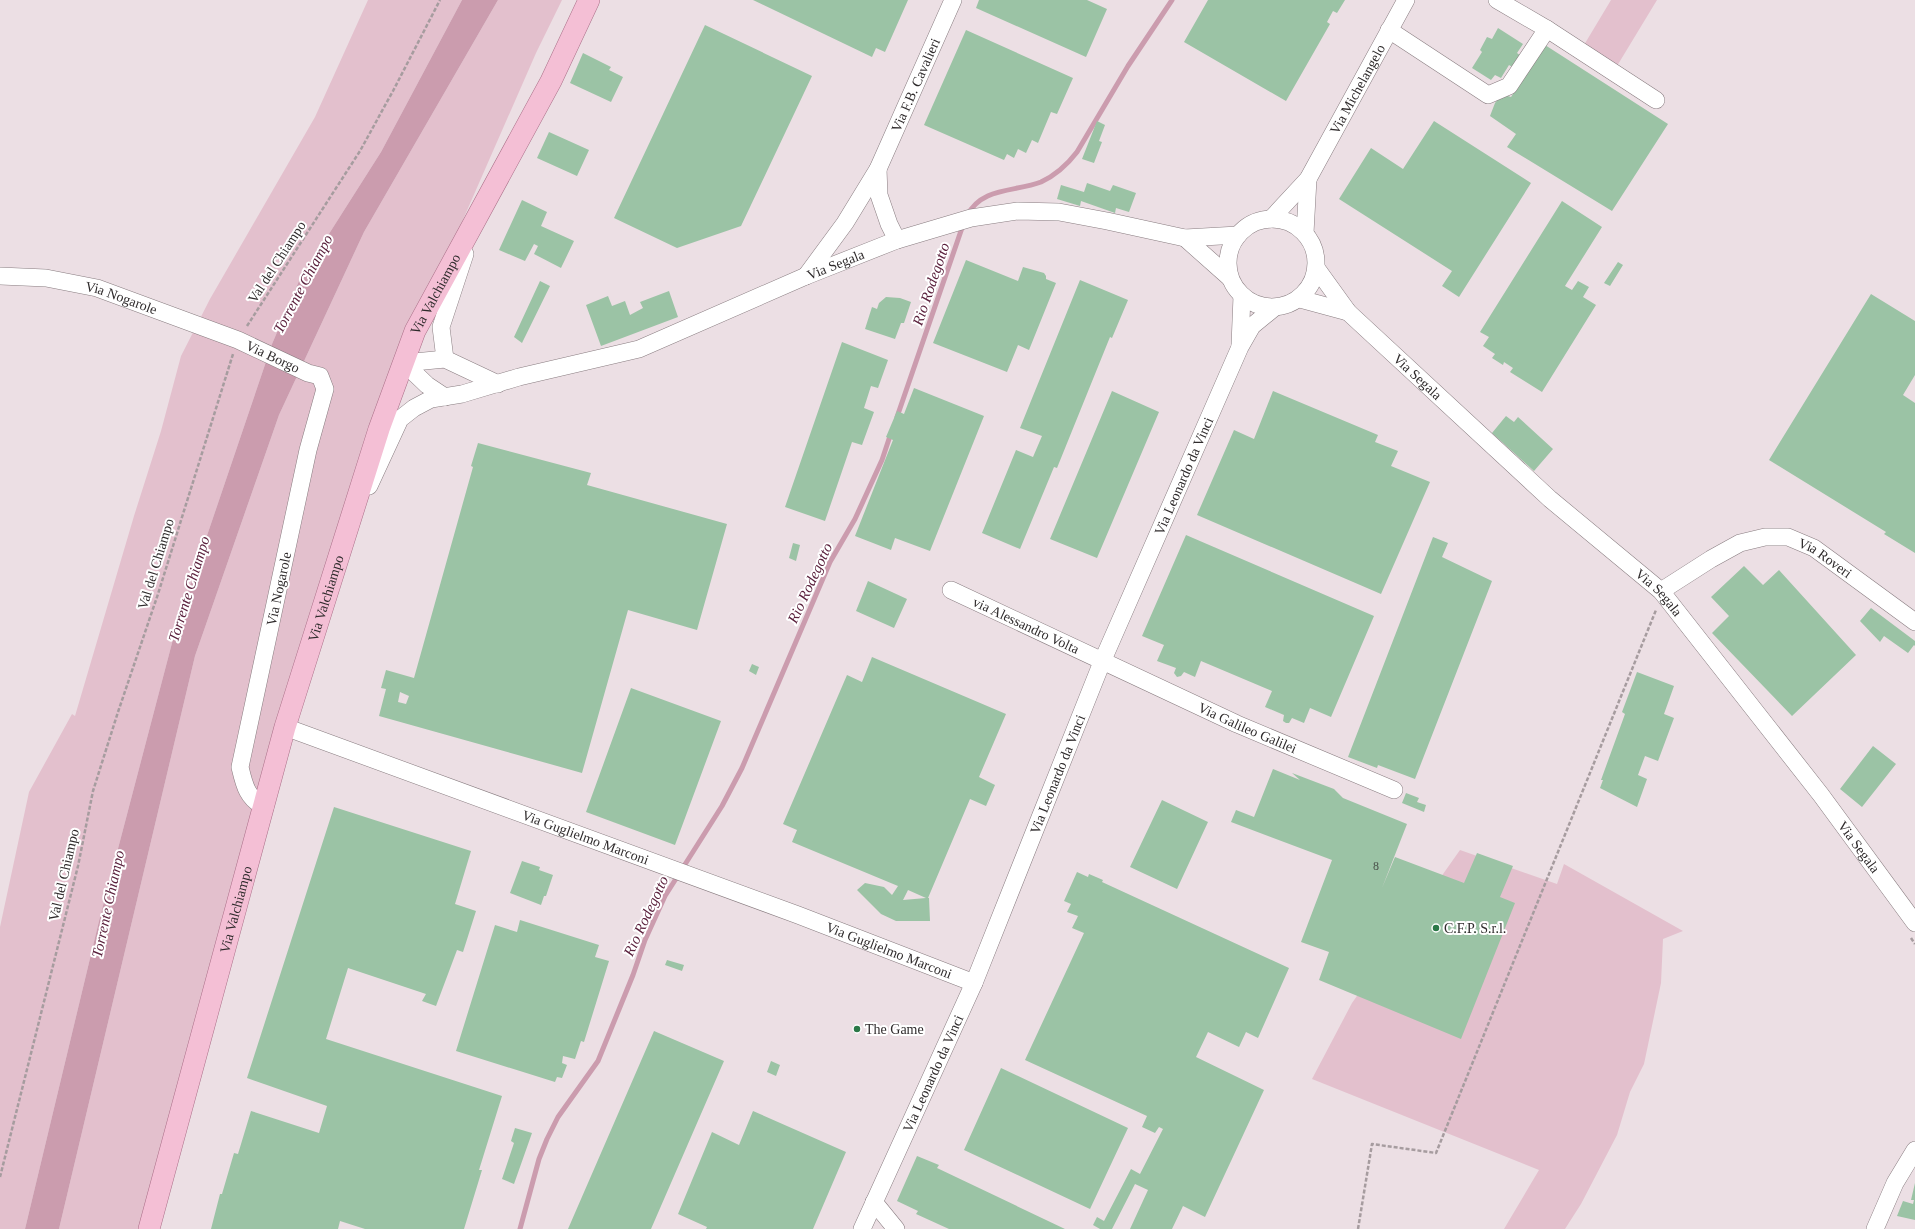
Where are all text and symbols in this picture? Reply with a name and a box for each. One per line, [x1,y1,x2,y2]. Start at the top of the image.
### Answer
street label: Via F.B. Cavalieri [888,36,943,134]
street label: Via Michelangelo [1327,42,1388,136]
street label: Val del Chiampo [245,218,309,306]
water label: Torrente Chiampo [270,232,336,336]
water label: Rio Rodegotto [909,240,953,328]
street label: Via Segala [805,246,867,282]
street label: Via Valchiampo [407,251,463,337]
street label: Via Nogarole [84,278,159,317]
street label: Via Borgo [244,337,302,376]
street label: Via Segala [1391,351,1445,403]
street label: Via Leonardo da Vinci [1151,415,1216,537]
street label: Val del Chiampo [135,517,177,611]
water label: Torrente Chiampo [165,534,213,644]
street label: Via Roveri [1796,535,1855,581]
water label: Rio Rodegotto [784,540,836,626]
street label: Via Nogarole [264,551,294,627]
street label: Via Valchiampo [305,553,346,643]
street label: Via Segala [1633,566,1686,620]
street label: via Alessandro Volta [971,594,1082,657]
street label: Via Galileo Galilei [1196,700,1299,756]
street label: Via Leonardo da Vinci [1027,713,1088,836]
street label: Via Guglielmo Marconi [520,807,651,867]
street label: Via Segala [1835,818,1883,876]
street label: Val del Chiampo [46,827,82,923]
water label: Torrente Chiampo [89,848,127,959]
house number: 8 [1373,859,1379,873]
street label: Via Valchiampo [217,864,254,955]
water label: Rio Rodegotto [620,873,672,959]
street label: Via Guglielmo Marconi [824,919,954,981]
place label: C.F.P. S.r.l. [1444,921,1506,936]
marker: C.F.P. S.r.l. [1431,923,1441,933]
street label: Via Leonardo da Vinci [900,1012,966,1134]
place label: The Game [865,1022,924,1037]
marker: The Game [852,1024,862,1034]

